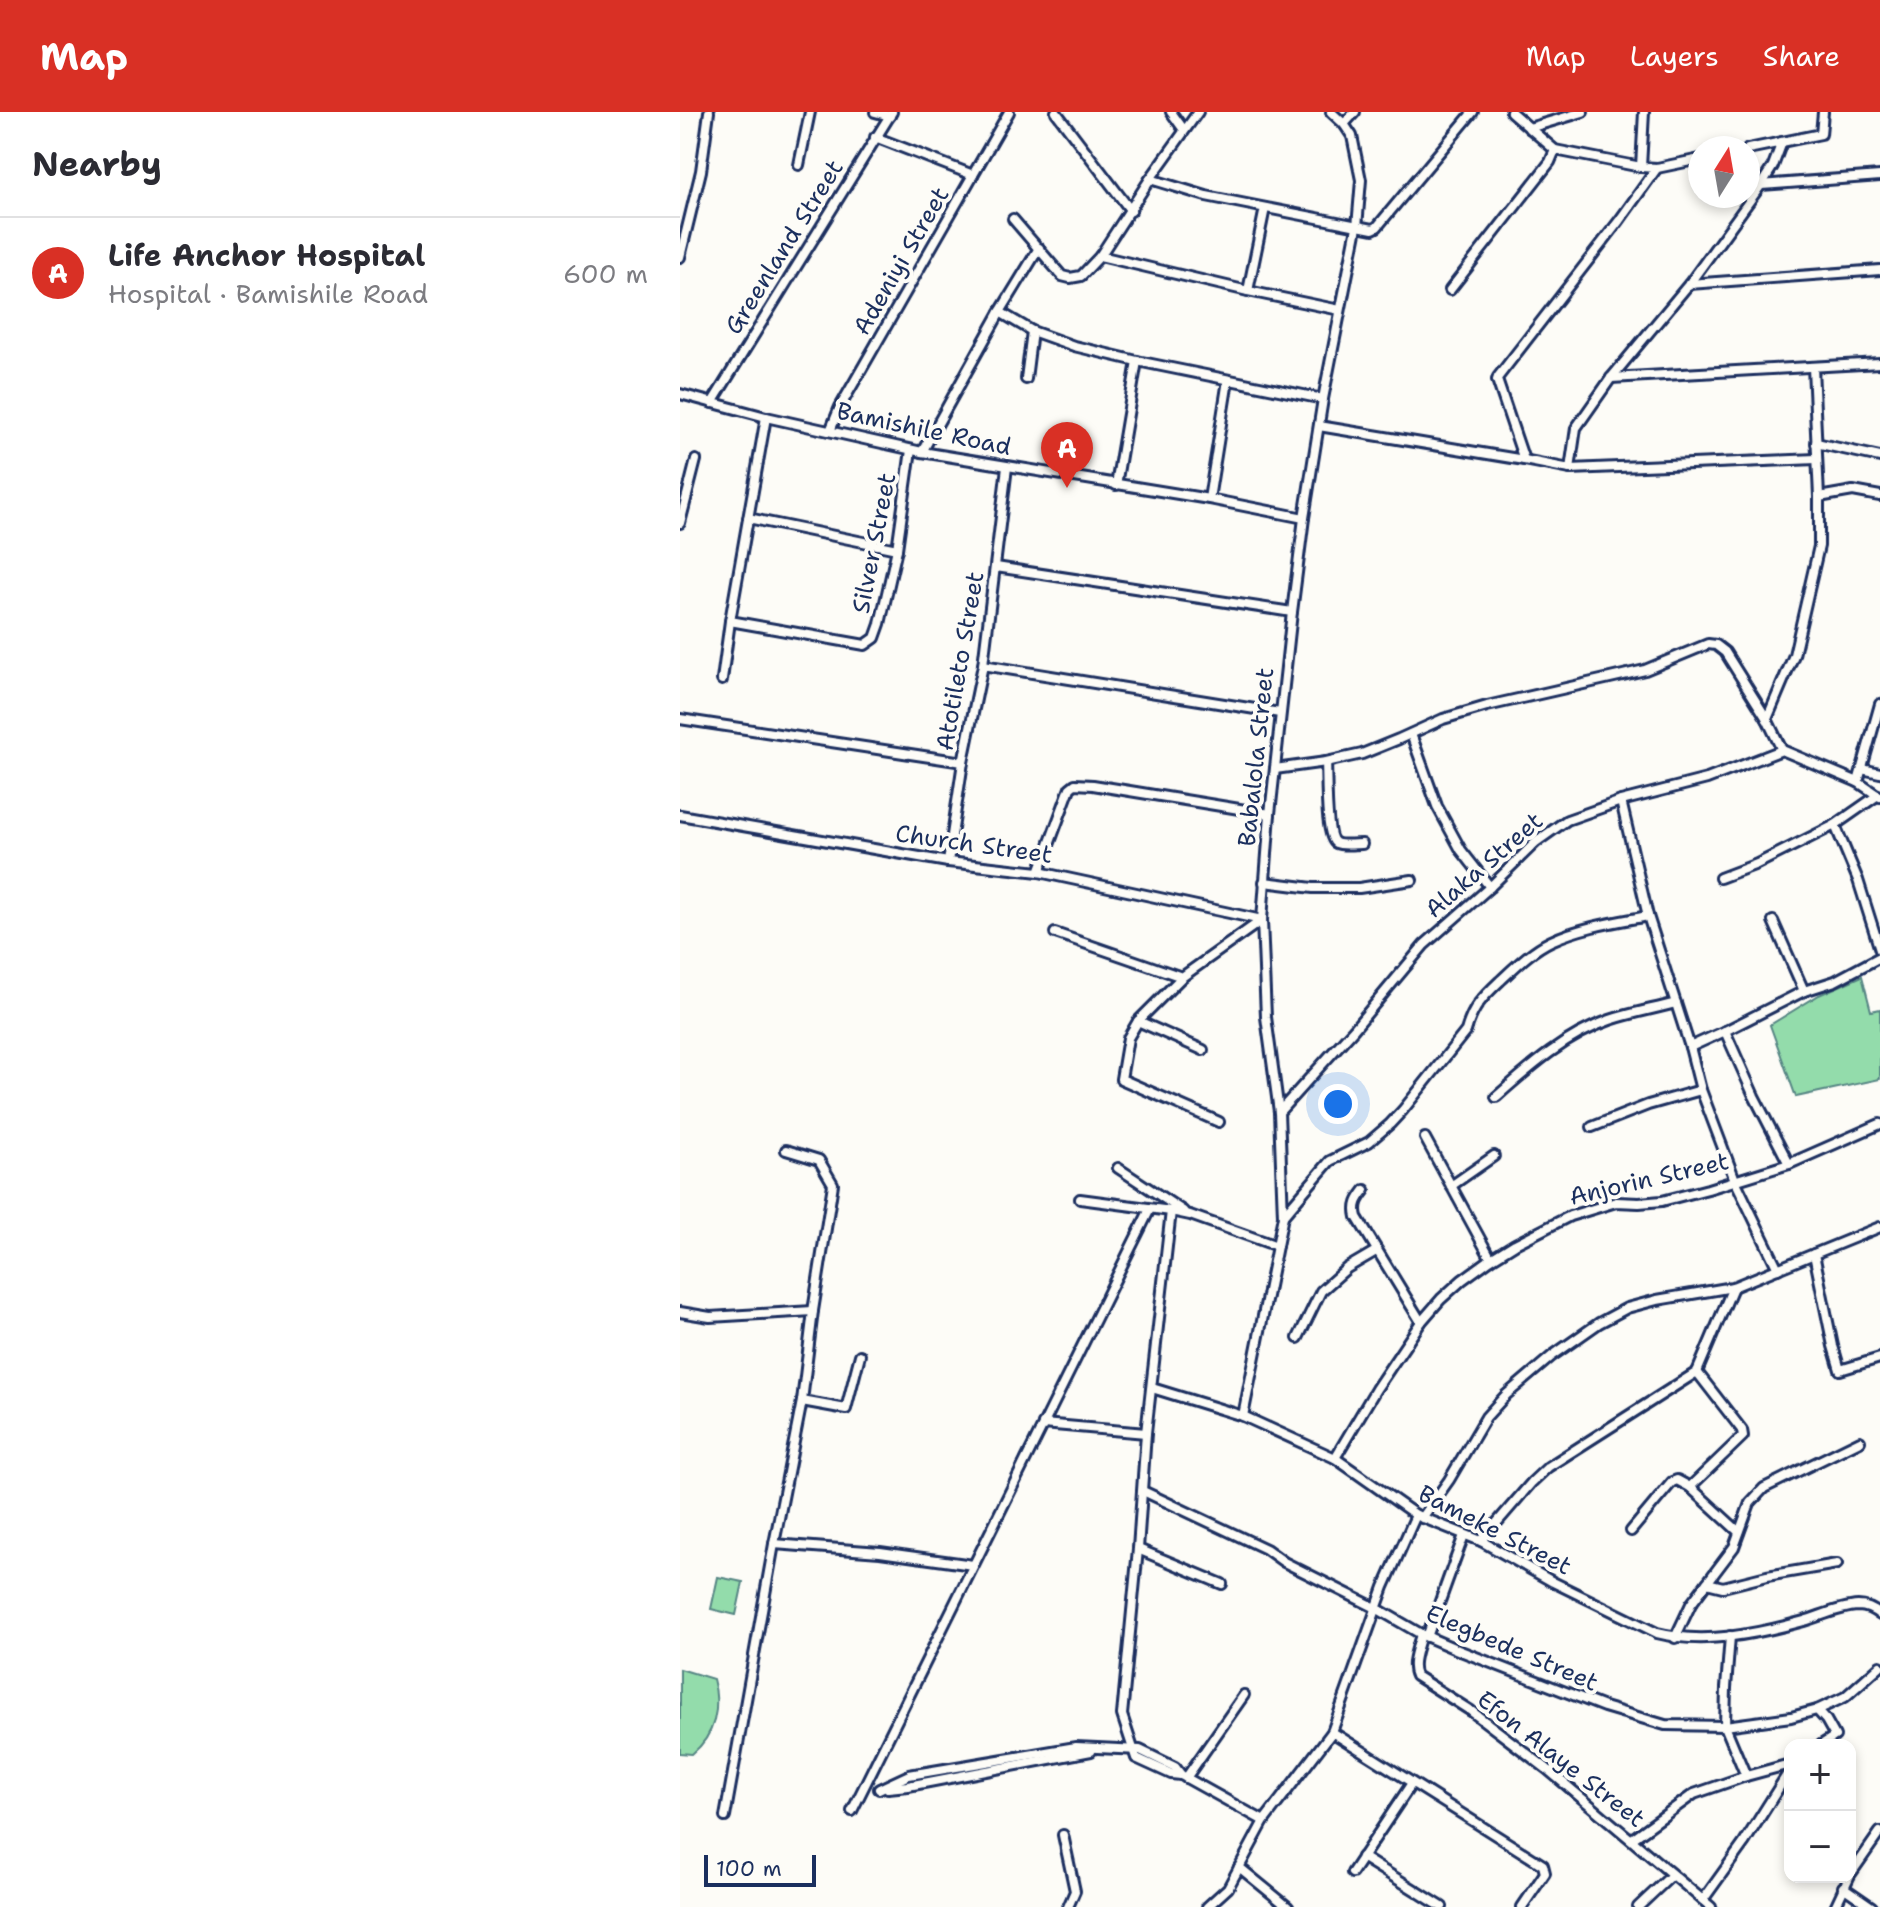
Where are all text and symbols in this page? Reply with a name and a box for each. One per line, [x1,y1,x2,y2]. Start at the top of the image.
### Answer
text: Map [40,31,128,82]
text: Map [1526,37,1586,75]
text: Layers [1630,37,1719,75]
text: Share [1763,37,1840,75]
north arrow [1688,136,1760,208]
text: Nearby [32,141,162,187]
street label: Greenland Street [717,154,851,340]
street label: Adeniyi Street [846,181,956,341]
text: Life Anchor Hospital [108,235,425,276]
text: A [48,256,68,291]
text: 600 m [563,256,648,291]
text: Hospital · Bamishile Road [108,276,428,311]
street label: Bamishile Road [834,395,1014,463]
pin: A [1041,422,1093,488]
street label: Silver Street [845,470,903,616]
street label: Atotileto Street [928,569,992,753]
street label: Babalola Street [1231,666,1281,848]
street label: Alaka Street [1418,805,1550,925]
street label: Church Street [894,817,1054,871]
your location [1318,1084,1358,1124]
street label: Anjorin Street [1566,1145,1732,1213]
street label: Bameke Street [1413,1478,1577,1582]
street label: Elegbede Street [1421,1597,1603,1699]
street label: Efon Alaye Street [1470,1683,1652,1835]
map controls [1784,1739,1856,1883]
button: + [1784,1739,1856,1811]
button: − [1784,1811,1856,1883]
scale bar [704,1851,816,1887]
text: 100 m [716,1854,782,1883]

